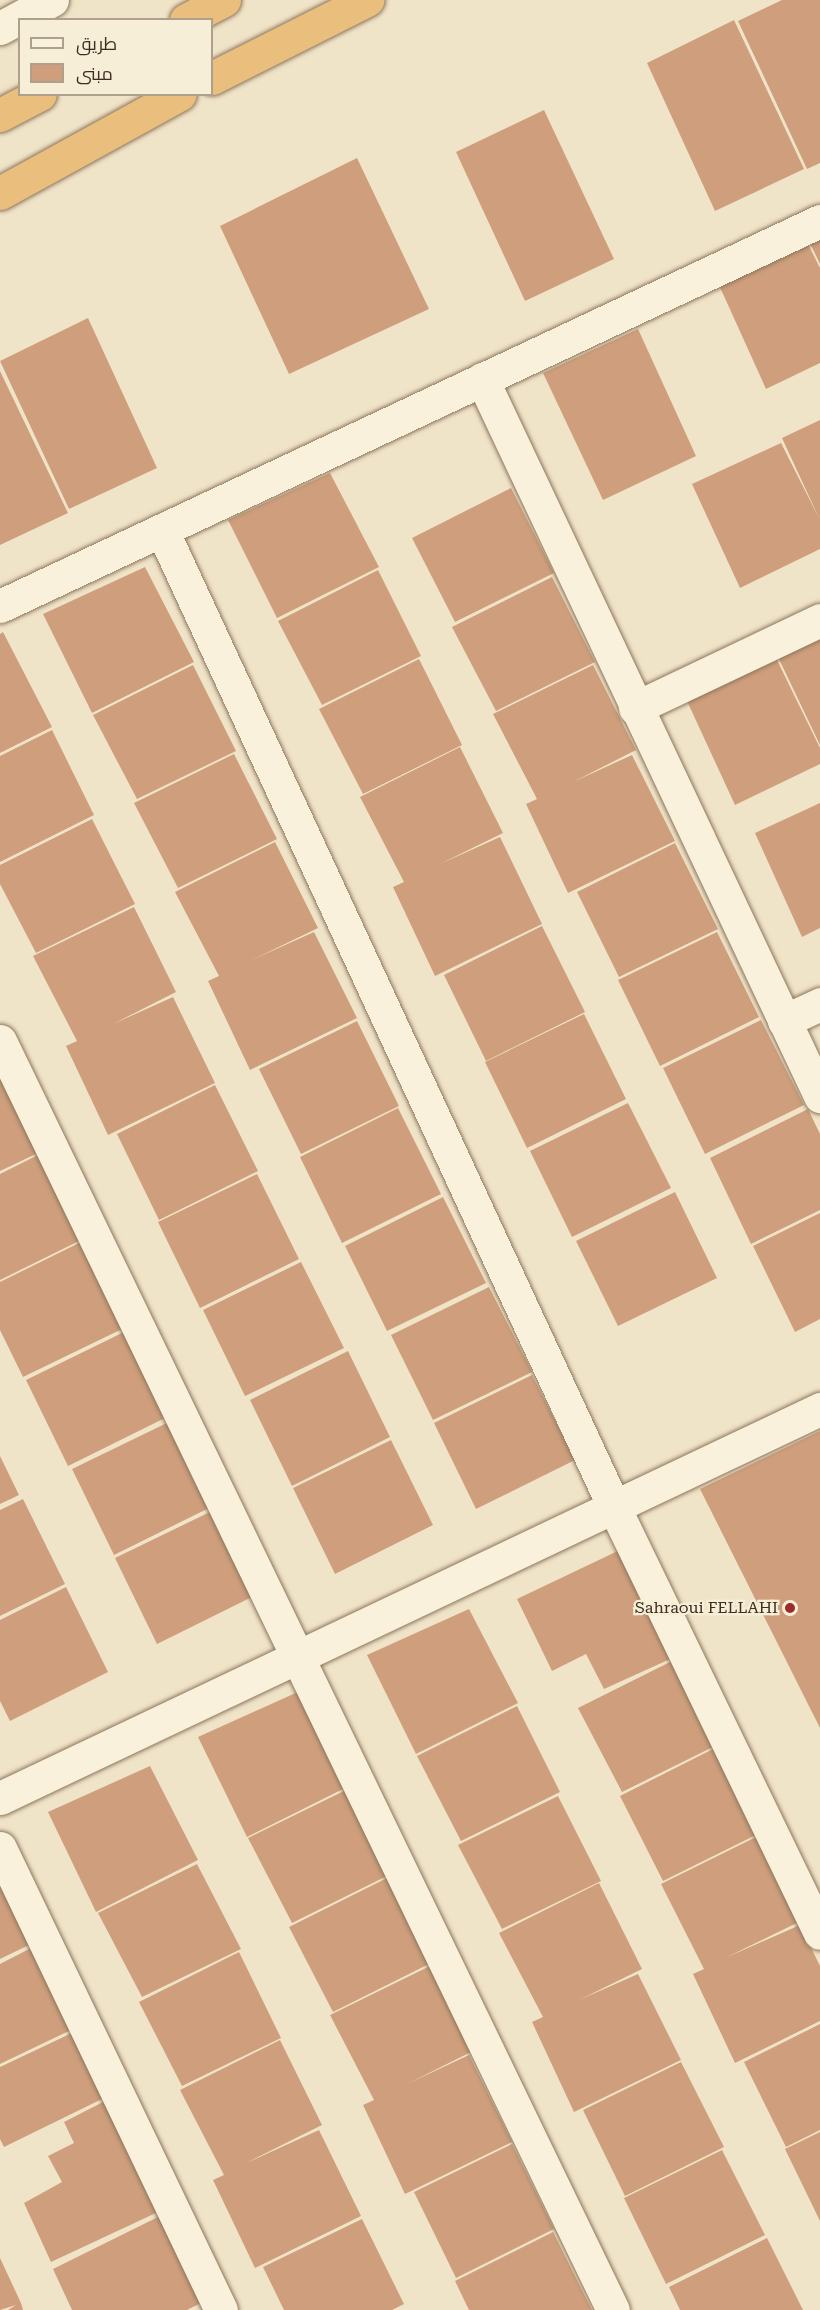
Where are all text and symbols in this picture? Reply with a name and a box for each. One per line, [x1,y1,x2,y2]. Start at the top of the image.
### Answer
legend [18,18,213,96]
text: طريق [76,33,117,54]
text: مبنى [76,63,113,84]
place label: Sahraoui FELLAHI [635,1598,778,1618]
marker: Sahraoui FELLAHI [783,1601,797,1615]

